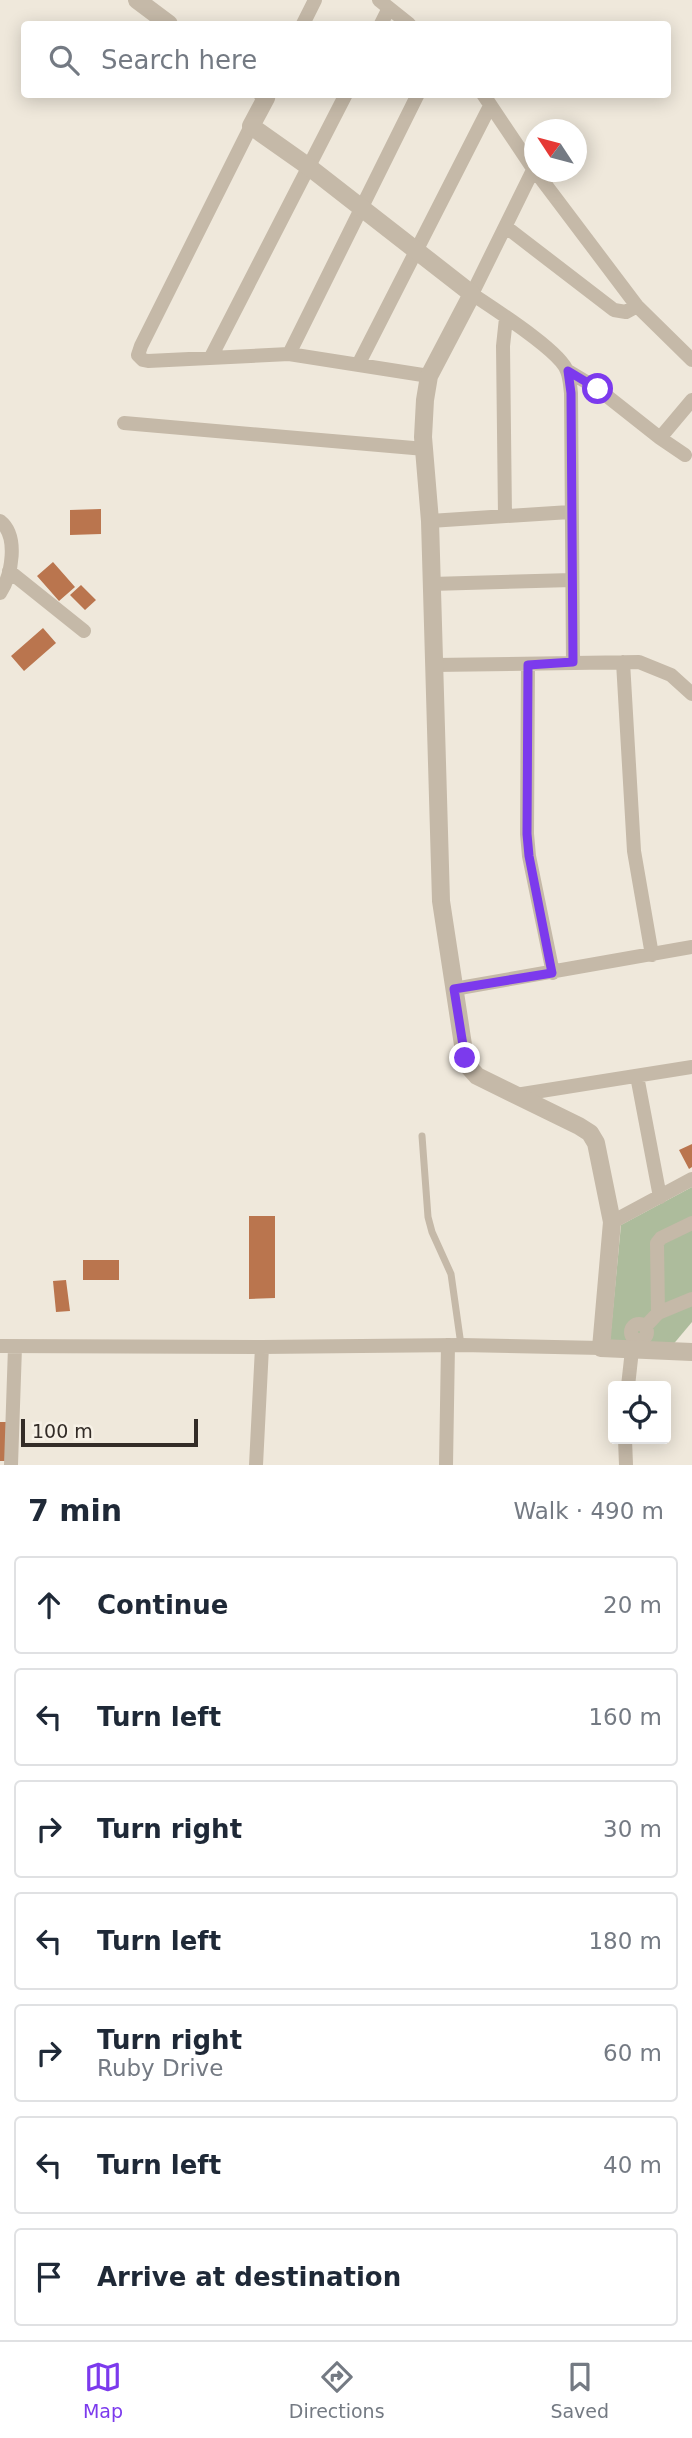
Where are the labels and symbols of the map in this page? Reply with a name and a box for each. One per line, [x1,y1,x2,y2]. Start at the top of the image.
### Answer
north arrow [524,119,587,182]
route start [582,373,613,404]
route end [449,1042,480,1073]
scale bar [21,1416,198,1448]

